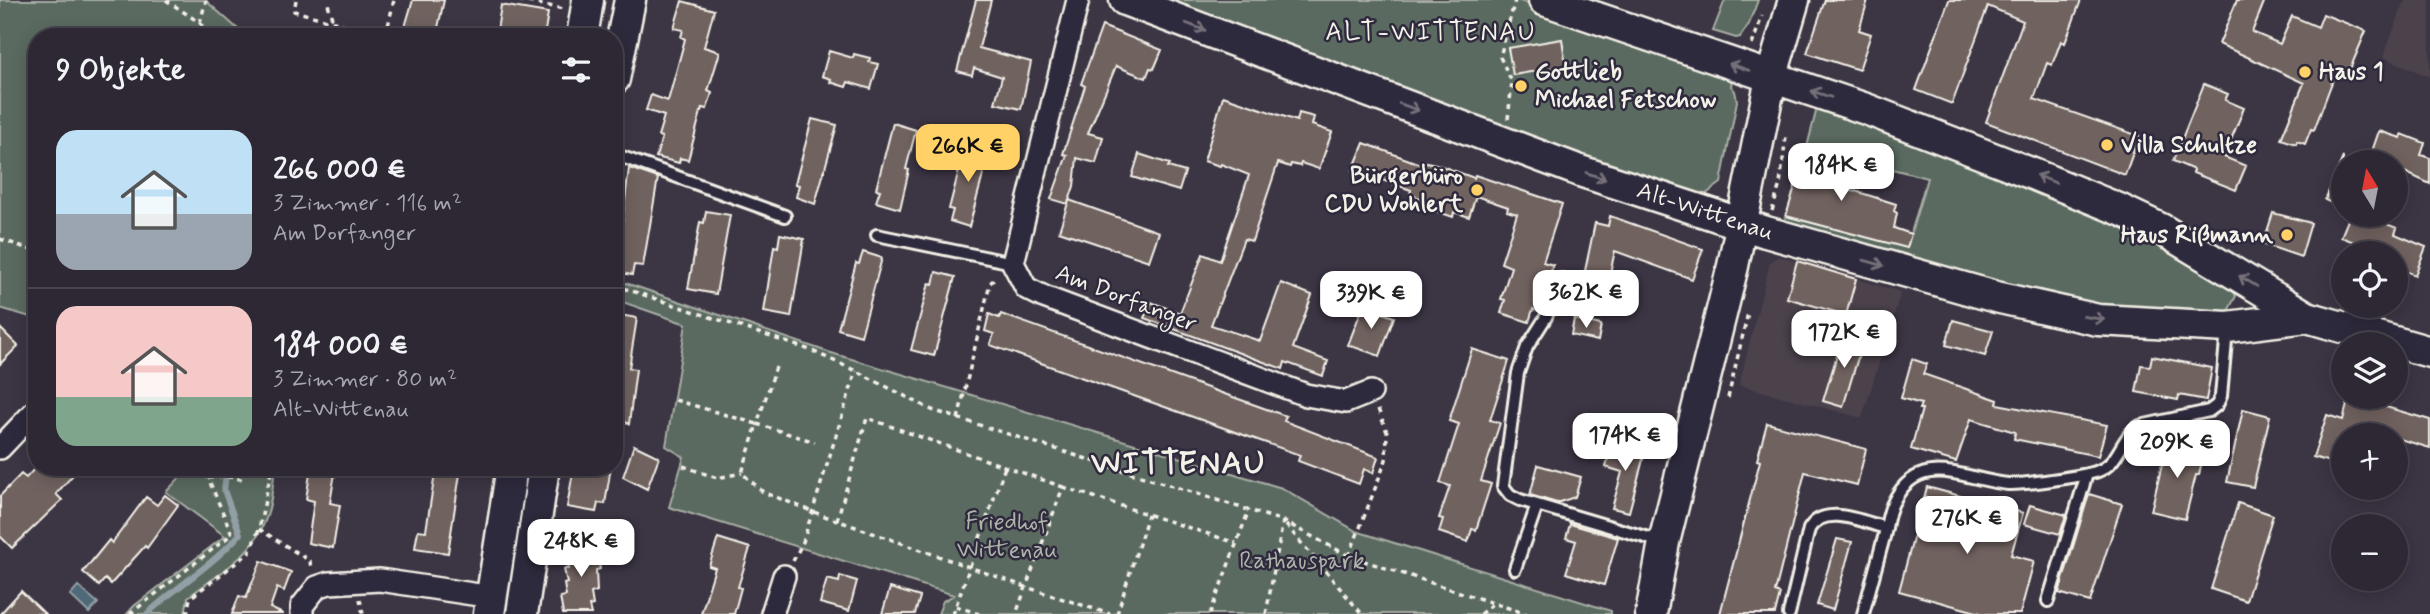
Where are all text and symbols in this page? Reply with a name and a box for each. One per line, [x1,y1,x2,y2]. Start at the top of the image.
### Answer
district label: ALT-WITTENAU [1325,16,1537,50]
one-way arrow [1184,22,1206,34]
text: 9 Objekte [56,51,185,90]
icon: filters [557,51,595,89]
place label: Gottlieb Michael Fetschow [1535,57,1717,116]
place label: Haus 1 [2319,57,2384,88]
one-way arrow [1728,60,1750,72]
marker: Haus 1 [2297,64,2313,80]
marker: Gottlieb Michael Fetschow [1513,78,1529,94]
one-way arrow [1811,87,1833,100]
one-way arrow [1397,101,1419,114]
pin: 266K € [911,124,1025,184]
place label: Villa Schultze [2121,130,2257,161]
text: 266K € [932,132,1004,162]
marker: Villa Schultze [2099,137,2115,153]
pin: 184K € [1784,144,1898,203]
text: 266 000 € [273,150,406,189]
north arrow [2331,150,2408,228]
map controls [2331,150,2408,591]
text: 184K € [1804,151,1878,181]
icon: home [112,158,196,242]
place label: Bürgerbüro CDU Wohlert [1325,161,1464,220]
one-way arrow [1585,171,1607,184]
one-way arrow [2035,172,2057,185]
street label: Alt-Wittenau [1633,175,1777,249]
marker: Bürgerbüro CDU Wohlert [1469,182,1485,198]
text: 3 Zimmer · 116 m² [273,189,462,219]
text: Am Dorfanger [273,219,416,249]
place label: Haus Rißmann [2121,220,2273,251]
marker: Haus Rißmann [2279,227,2295,243]
button: locate [2331,241,2408,318]
one-way arrow [1862,257,1885,270]
street label: Am Dorfanger [1050,258,1201,342]
pin: 362K € [1529,270,1643,330]
pin: 339K € [1314,272,1428,331]
one-way arrow [2239,274,2259,288]
text: 362K € [1549,278,1623,308]
text: 339K € [1336,279,1406,309]
pin: 172K € [1787,310,1901,370]
one-way arrow [2083,312,2105,325]
text: 172K € [1807,318,1881,348]
text: 184 000 € [273,326,408,365]
button: layers [2331,332,2408,409]
icon: home [112,334,196,418]
text: 3 Zimmer · 80 m² [273,365,457,395]
text: Alt-Wittenau [273,395,409,425]
pin: 174K € [1568,414,1682,473]
pin: 209K € [2120,420,2234,480]
text: 174K € [1589,421,1661,451]
button: + [2331,423,2408,500]
text: 209K € [2140,428,2214,458]
district label: WITTENAU [1091,443,1267,485]
pin: 276K € [1910,496,2024,556]
text: 276K € [1931,504,2003,534]
park label: Friedhof Wittenau [957,507,1057,566]
button: − [2331,514,2408,591]
pin: 248K € [524,520,638,579]
text: 248K € [543,527,619,557]
park label: Rathauspark [1239,546,1365,577]

